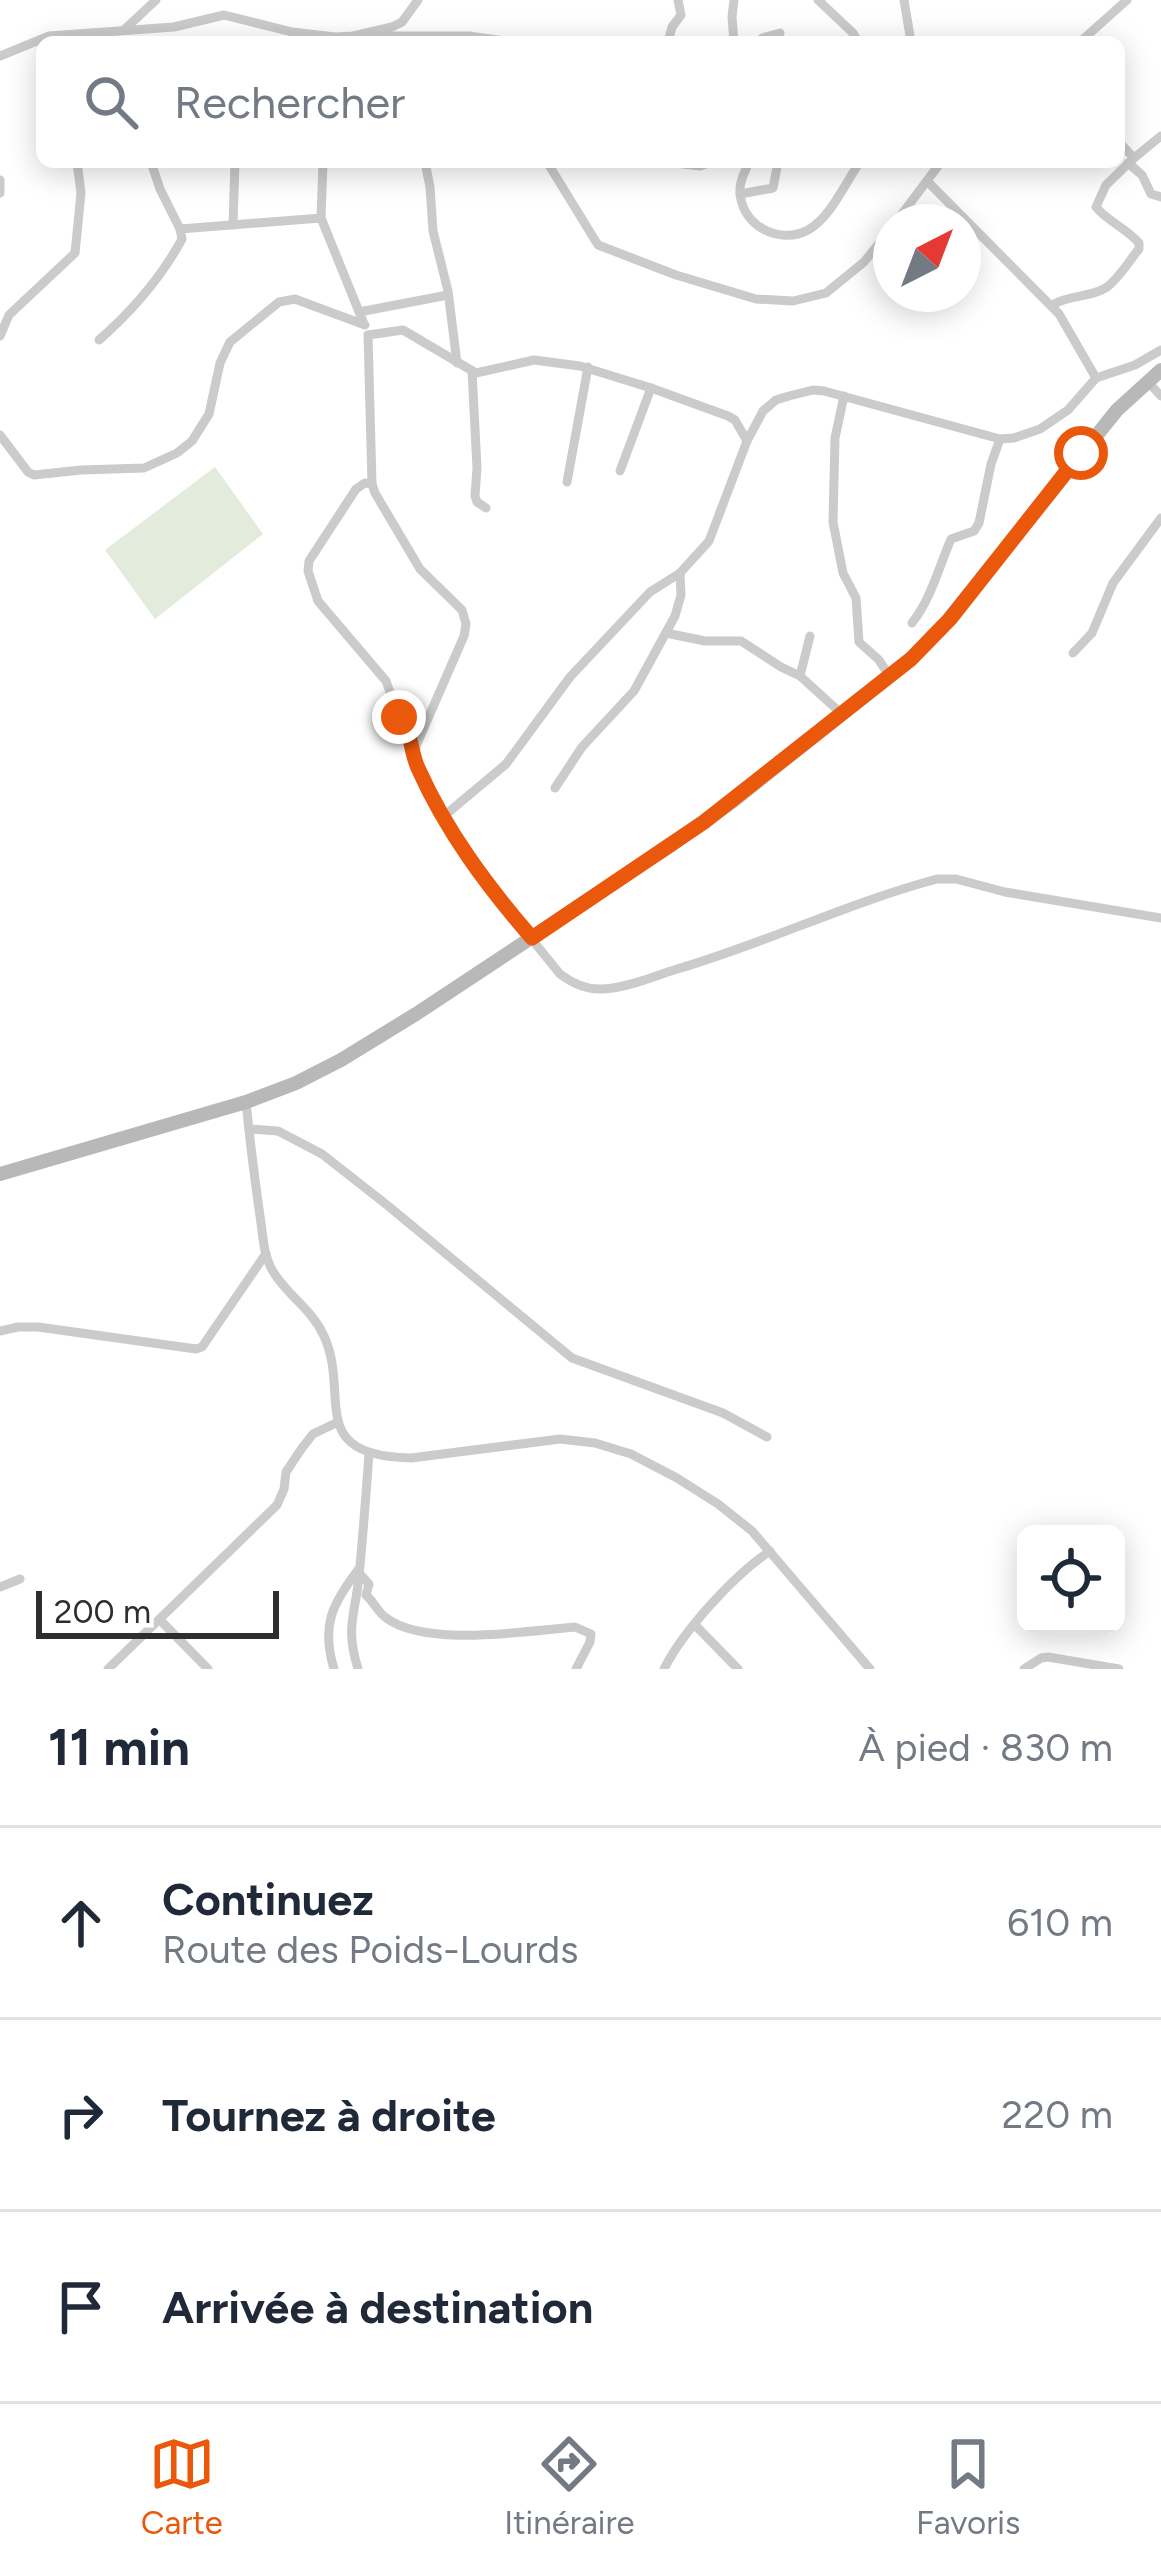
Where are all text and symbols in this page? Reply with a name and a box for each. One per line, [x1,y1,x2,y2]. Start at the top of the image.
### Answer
search box [36,36,1125,168]
icon: search [78,69,144,135]
text: Rechercher [174,75,405,129]
north arrow [873,204,981,312]
route start [1054,426,1108,480]
route end [372,690,426,744]
map controls [1017,1525,1125,1633]
button: locate [1017,1525,1125,1633]
scale bar [36,1585,279,1638]
text: 200 m [54,1592,151,1631]
text: 11 min [48,1717,190,1778]
text: À pied · 830 m [859,1724,1113,1771]
text: Continuez [162,1872,374,1926]
icon: ahead [48,1890,114,1956]
text: 610 m [1007,1899,1113,1946]
text: Route des Poids-Lourds [162,1926,578,1973]
icon: right [48,2082,114,2148]
text: Tournez à droite [162,2088,496,2142]
text: 220 m [1002,2091,1113,2138]
icon: arrive [48,2274,114,2340]
text: Arrivée à destination [162,2280,593,2334]
tab: Carte [141,2431,223,2542]
tab: Itinéraire [504,2431,635,2542]
tab: Favoris [916,2431,1020,2542]

